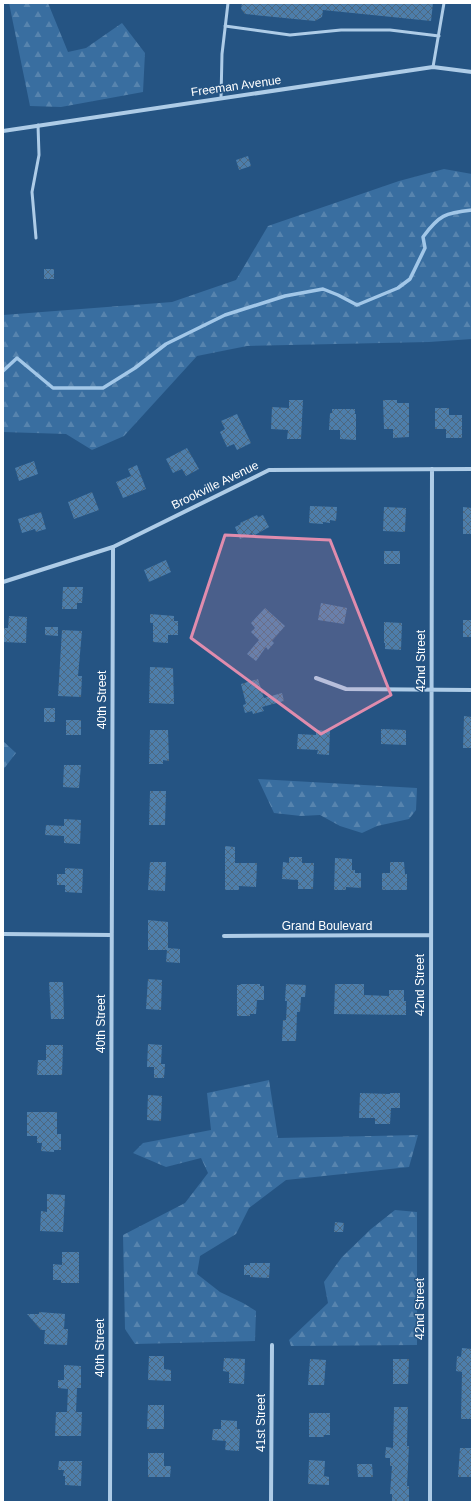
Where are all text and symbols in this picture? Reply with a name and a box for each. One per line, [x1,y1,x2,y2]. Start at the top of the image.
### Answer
street label: Freeman Avenue [190,73,282,99]
street label: Brookville Avenue [169,458,261,512]
street label: 42nd Street [414,629,428,692]
street label: 40th Street [95,670,109,729]
street label: Grand Boulevard [282,919,372,933]
street label: 42nd Street [413,953,427,1016]
street label: 40th Street [94,994,108,1053]
street label: 42nd Street [413,1277,427,1340]
street label: 40th Street [93,1318,107,1377]
street label: 41st Street [254,1393,268,1452]

